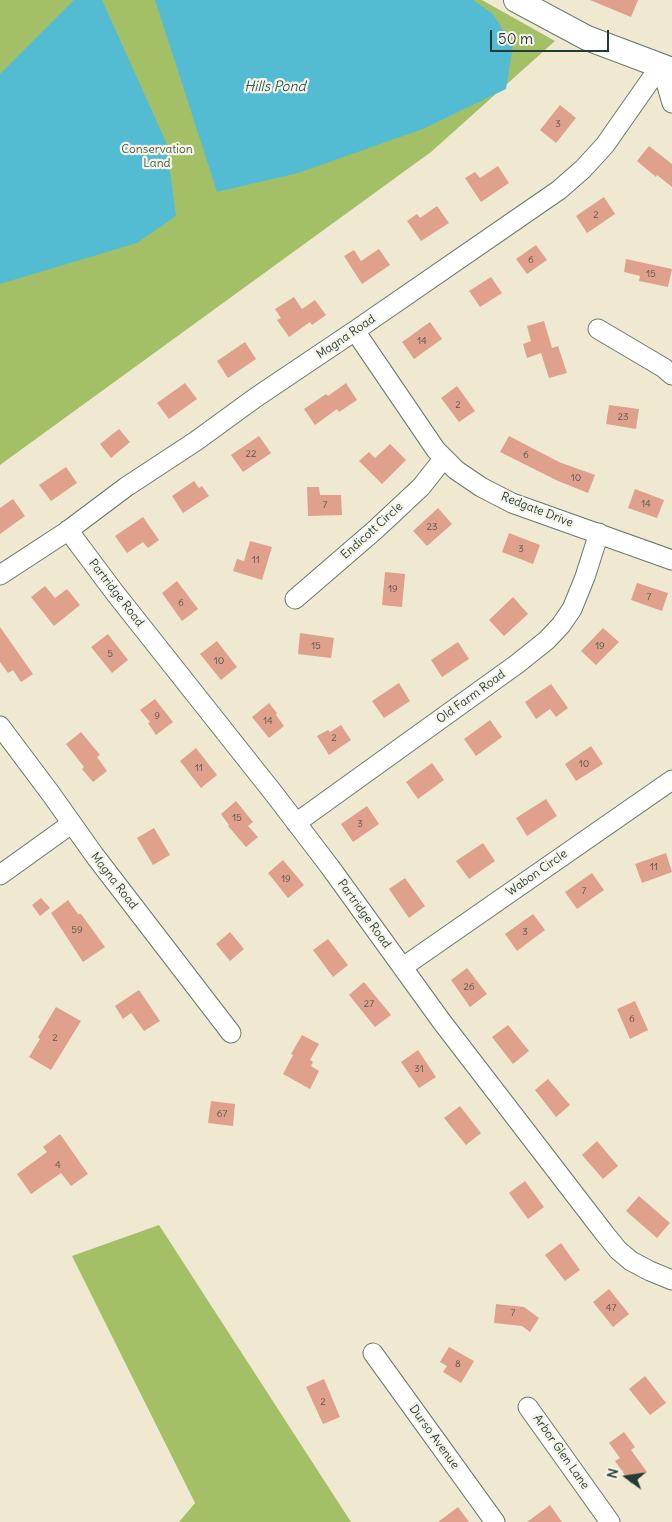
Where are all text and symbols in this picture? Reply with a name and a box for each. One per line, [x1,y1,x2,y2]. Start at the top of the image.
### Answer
scale bar [492,20,611,52]
text: 50 m [498,29,533,48]
water label: Hills Pond [244,79,306,95]
house number: 3 [555,118,561,130]
park label: Conservation Land [121,143,193,171]
house number: 2 [593,209,599,221]
house number: 6 [528,254,534,266]
house number: 15 [646,268,656,280]
street label: Magna Road [314,312,378,362]
house number: 14 [417,335,427,347]
house number: 2 [455,399,461,411]
house number: 23 [617,411,629,423]
house number: 22 [246,448,256,460]
house number: 6 [523,449,529,461]
house number: 10 [571,472,581,484]
street label: Redgate Drive [499,490,575,530]
house number: 14 [641,498,651,510]
house number: 7 [323,499,327,511]
street label: Endicott Circle [338,500,406,562]
house number: 23 [426,521,438,533]
house number: 3 [518,543,524,555]
house number: 11 [252,554,260,566]
street label: Partridge Road [85,556,147,630]
house number: 19 [388,583,398,595]
house number: 7 [647,591,651,603]
house number: 6 [178,597,184,609]
house number: 15 [311,640,321,652]
house number: 19 [595,640,605,652]
house number: 5 [107,648,113,660]
house number: 10 [214,655,224,667]
street label: Old Farm Road [434,667,508,727]
house number: 9 [154,710,160,722]
house number: 14 [263,715,273,727]
house number: 2 [331,732,337,744]
house number: 10 [579,758,589,770]
house number: 11 [195,762,203,774]
house number: 15 [232,812,242,824]
house number: 3 [357,818,363,830]
street label: Wabon Circle [504,847,570,899]
street label: Magna Road [87,850,141,912]
house number: 11 [650,861,658,873]
house number: 19 [281,873,291,885]
street label: Partridge Road [334,877,394,951]
house number: 7 [582,885,586,897]
house number: 59 [71,924,83,936]
house number: 3 [522,926,528,938]
house number: 26 [463,981,475,993]
house number: 27 [364,998,374,1010]
house number: 6 [629,1013,635,1025]
house number: 2 [52,1032,58,1044]
house number: 31 [414,1063,424,1075]
house number: 67 [217,1108,227,1120]
house number: 4 [55,1159,61,1171]
house number: 47 [606,1302,616,1314]
house number: 7 [511,1307,515,1319]
house number: 8 [455,1358,461,1370]
house number: 2 [320,1396,326,1408]
street label: Durso Avenue [406,1402,462,1472]
street label: Arbor Glen Lane [530,1412,592,1492]
north arrow [602,1452,652,1502]
text: N [603,1466,622,1480]

